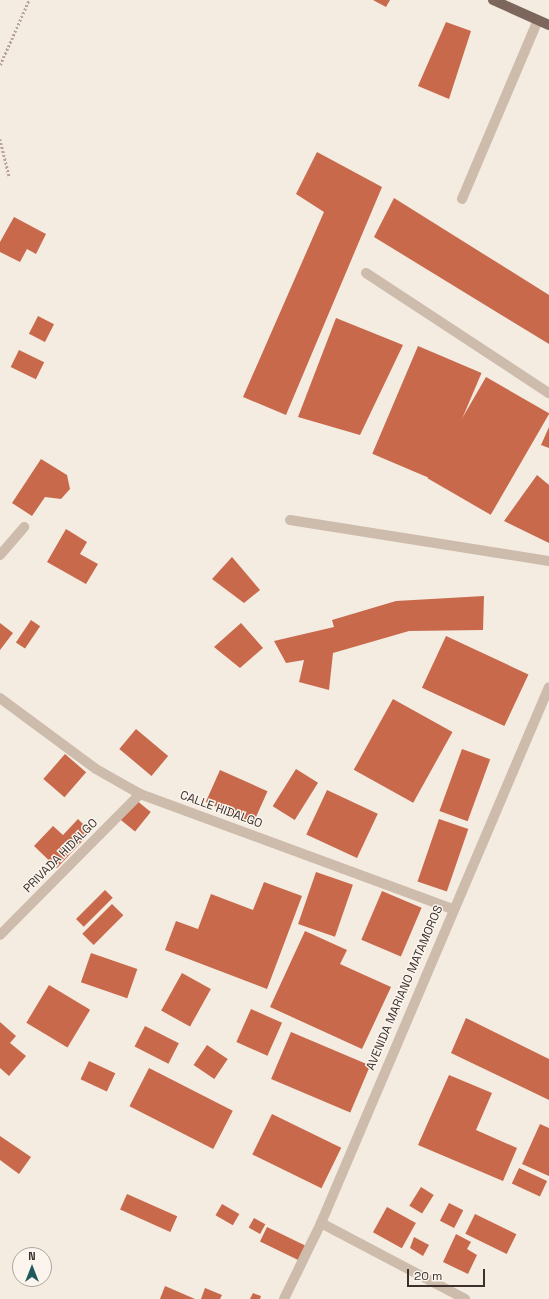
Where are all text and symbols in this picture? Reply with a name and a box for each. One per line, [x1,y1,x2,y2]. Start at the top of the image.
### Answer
street label: CALLE HIDALGO [178,788,264,832]
street label: PRIVADA HIDALGO [21,816,101,896]
street label: AVENIDA MARIANO MATAMOROS [364,903,446,1073]
north arrow [12,1247,52,1287]
text: N [28,1249,36,1263]
scale bar [409,1261,487,1287]
text: 20 m [414,1268,442,1284]

